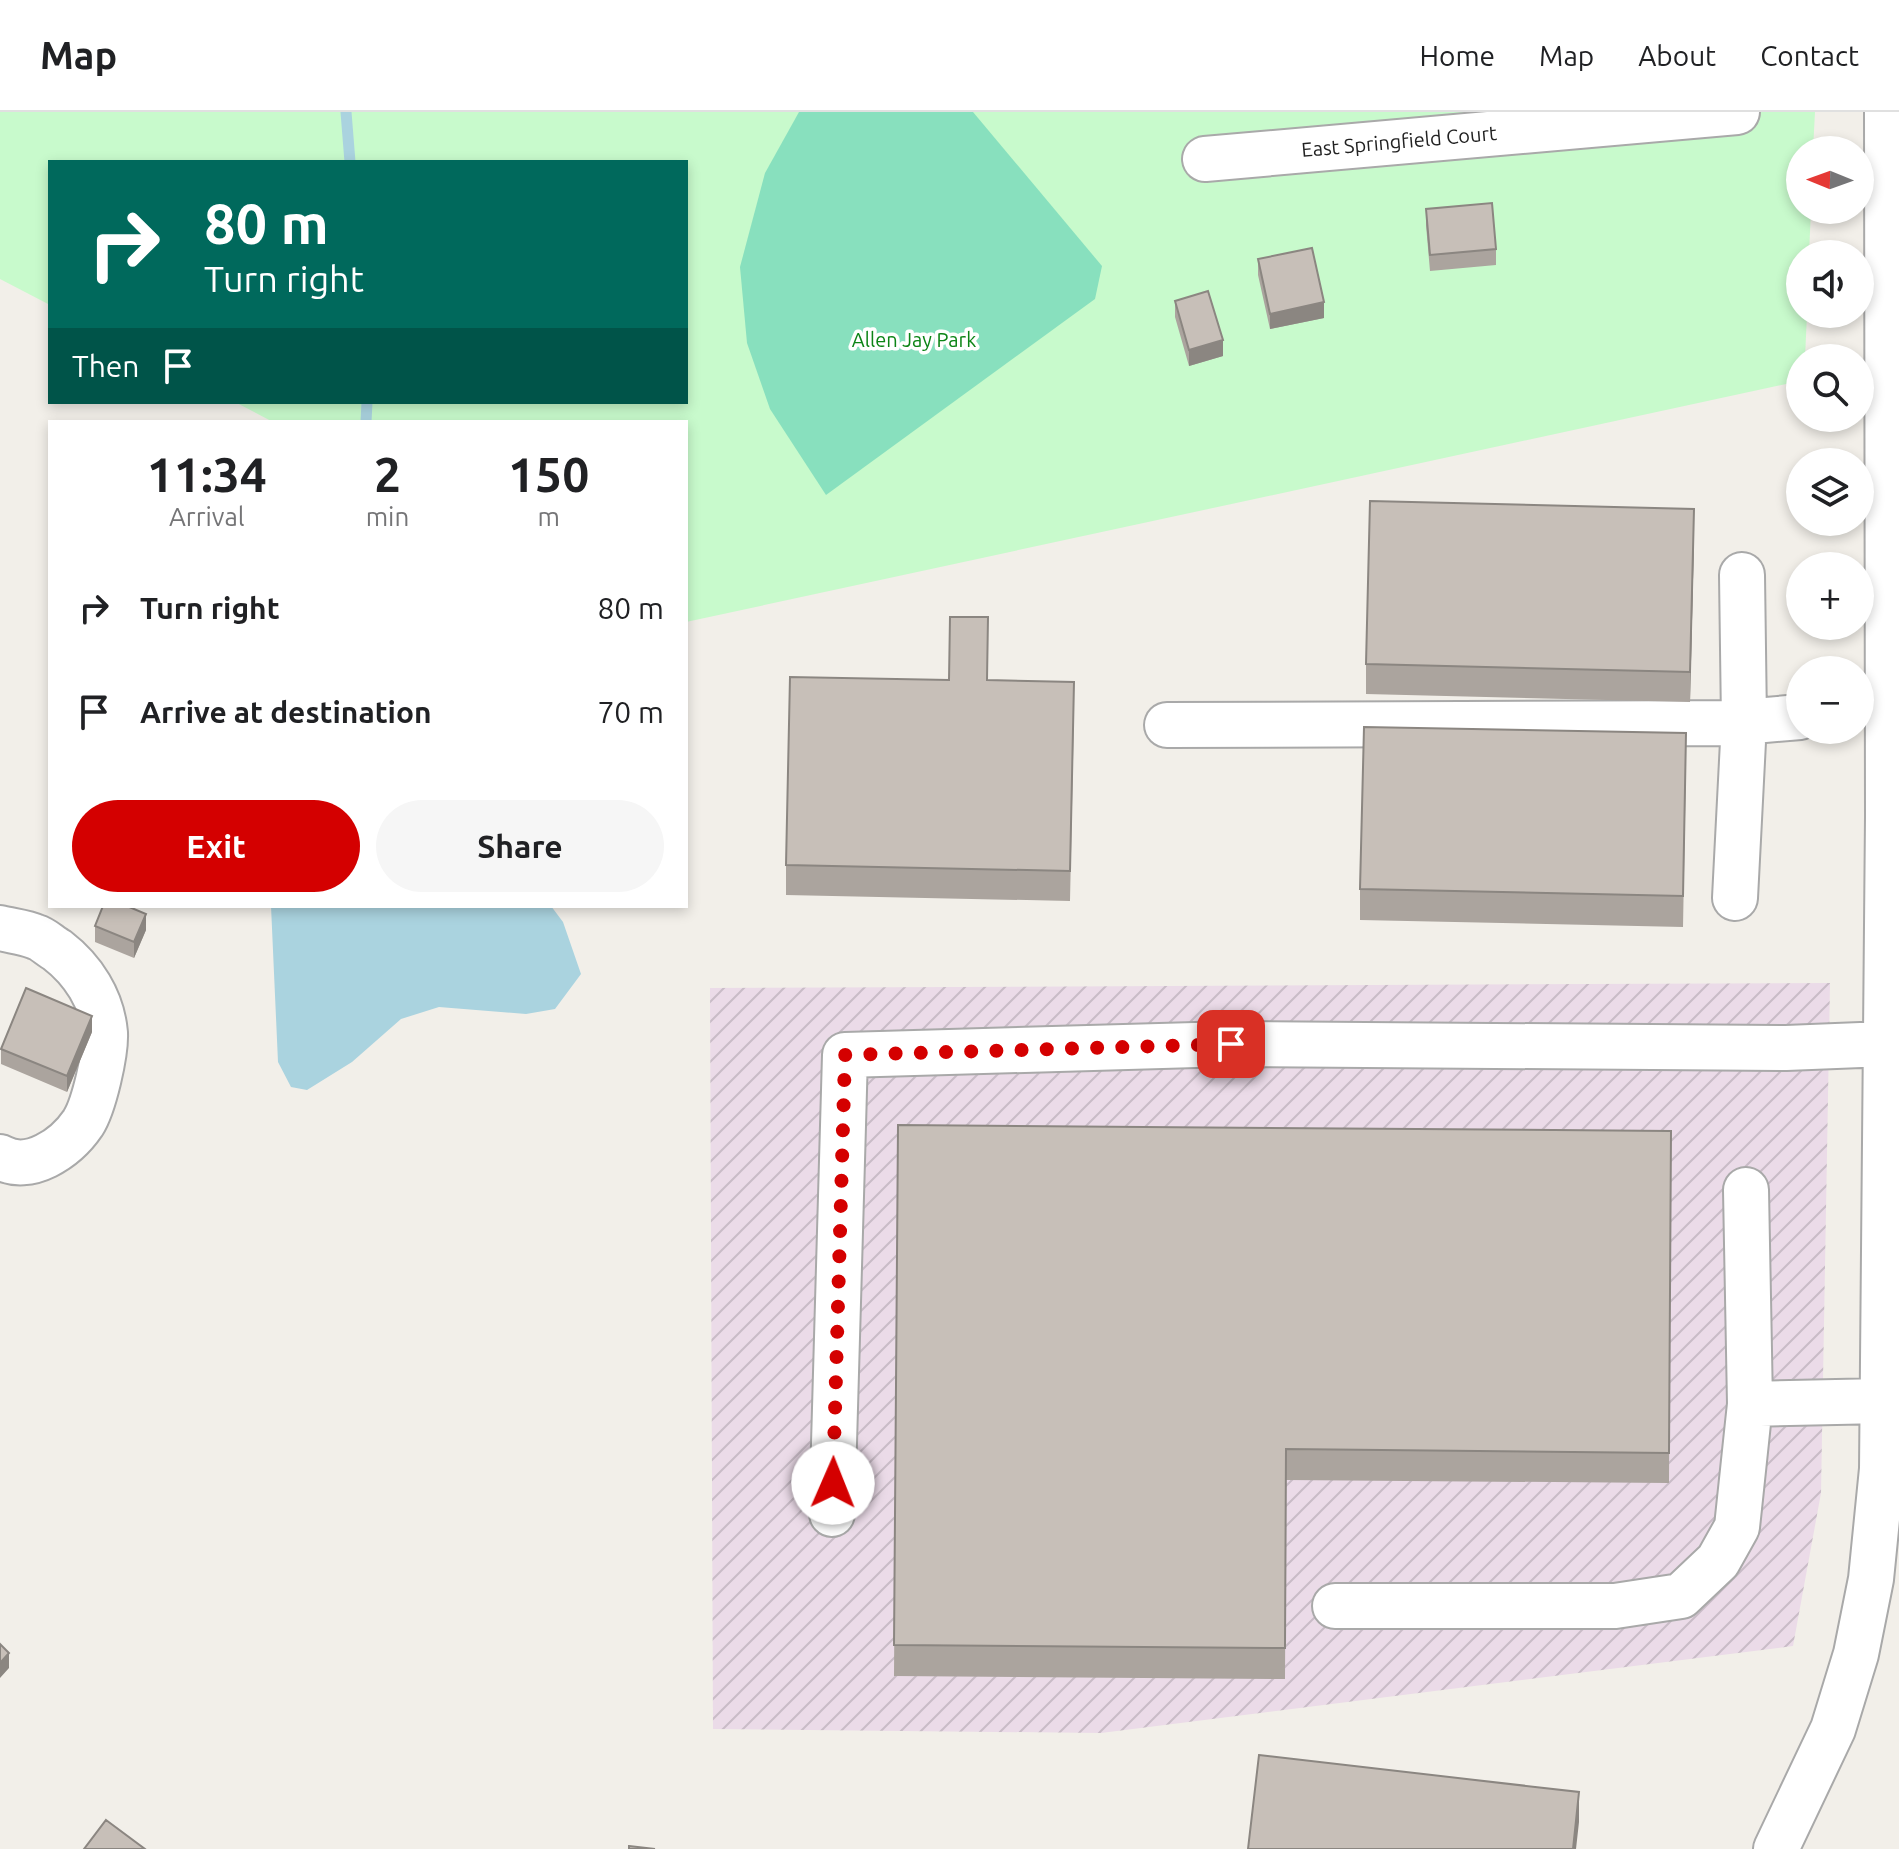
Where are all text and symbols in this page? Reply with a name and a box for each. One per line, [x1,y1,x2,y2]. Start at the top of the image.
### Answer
text: Map [40,34,117,76]
text: Home [1420,40,1495,71]
text: Map [1539,40,1594,71]
text: About [1638,40,1716,71]
text: Contact [1760,40,1859,71]
street label: East Springfield Court [1300,121,1498,161]
north arrow [1786,136,1874,224]
map controls [1786,136,1874,744]
icon: right [72,192,176,296]
text: 80 m [204,192,329,255]
button: sound [1786,240,1874,328]
text: Turn right [204,258,364,299]
park label: Allen Jay Park [852,328,976,351]
icon: arrive [156,344,200,388]
button: search [1786,344,1874,432]
text: Then [72,349,140,383]
text: 11:34 [147,447,267,501]
text: 2 [374,447,401,501]
text: 150 [508,447,589,501]
button: layers [1786,448,1874,536]
text: Arrival [169,502,245,531]
text: min [366,502,409,531]
text: m [537,502,560,531]
button: + [1786,552,1874,640]
icon: right [72,586,116,630]
text: Turn right [140,591,280,625]
text: 80 m [597,591,664,625]
button: − [1786,656,1874,744]
icon: arrive [72,690,116,734]
text: Arrive at destination [140,695,432,729]
text: 70 m [597,695,664,729]
button: Exit [72,800,360,892]
button: Share [376,800,664,892]
pin [1197,1010,1265,1078]
icon: arrive [1209,1022,1253,1066]
position arrow [791,1441,875,1525]

